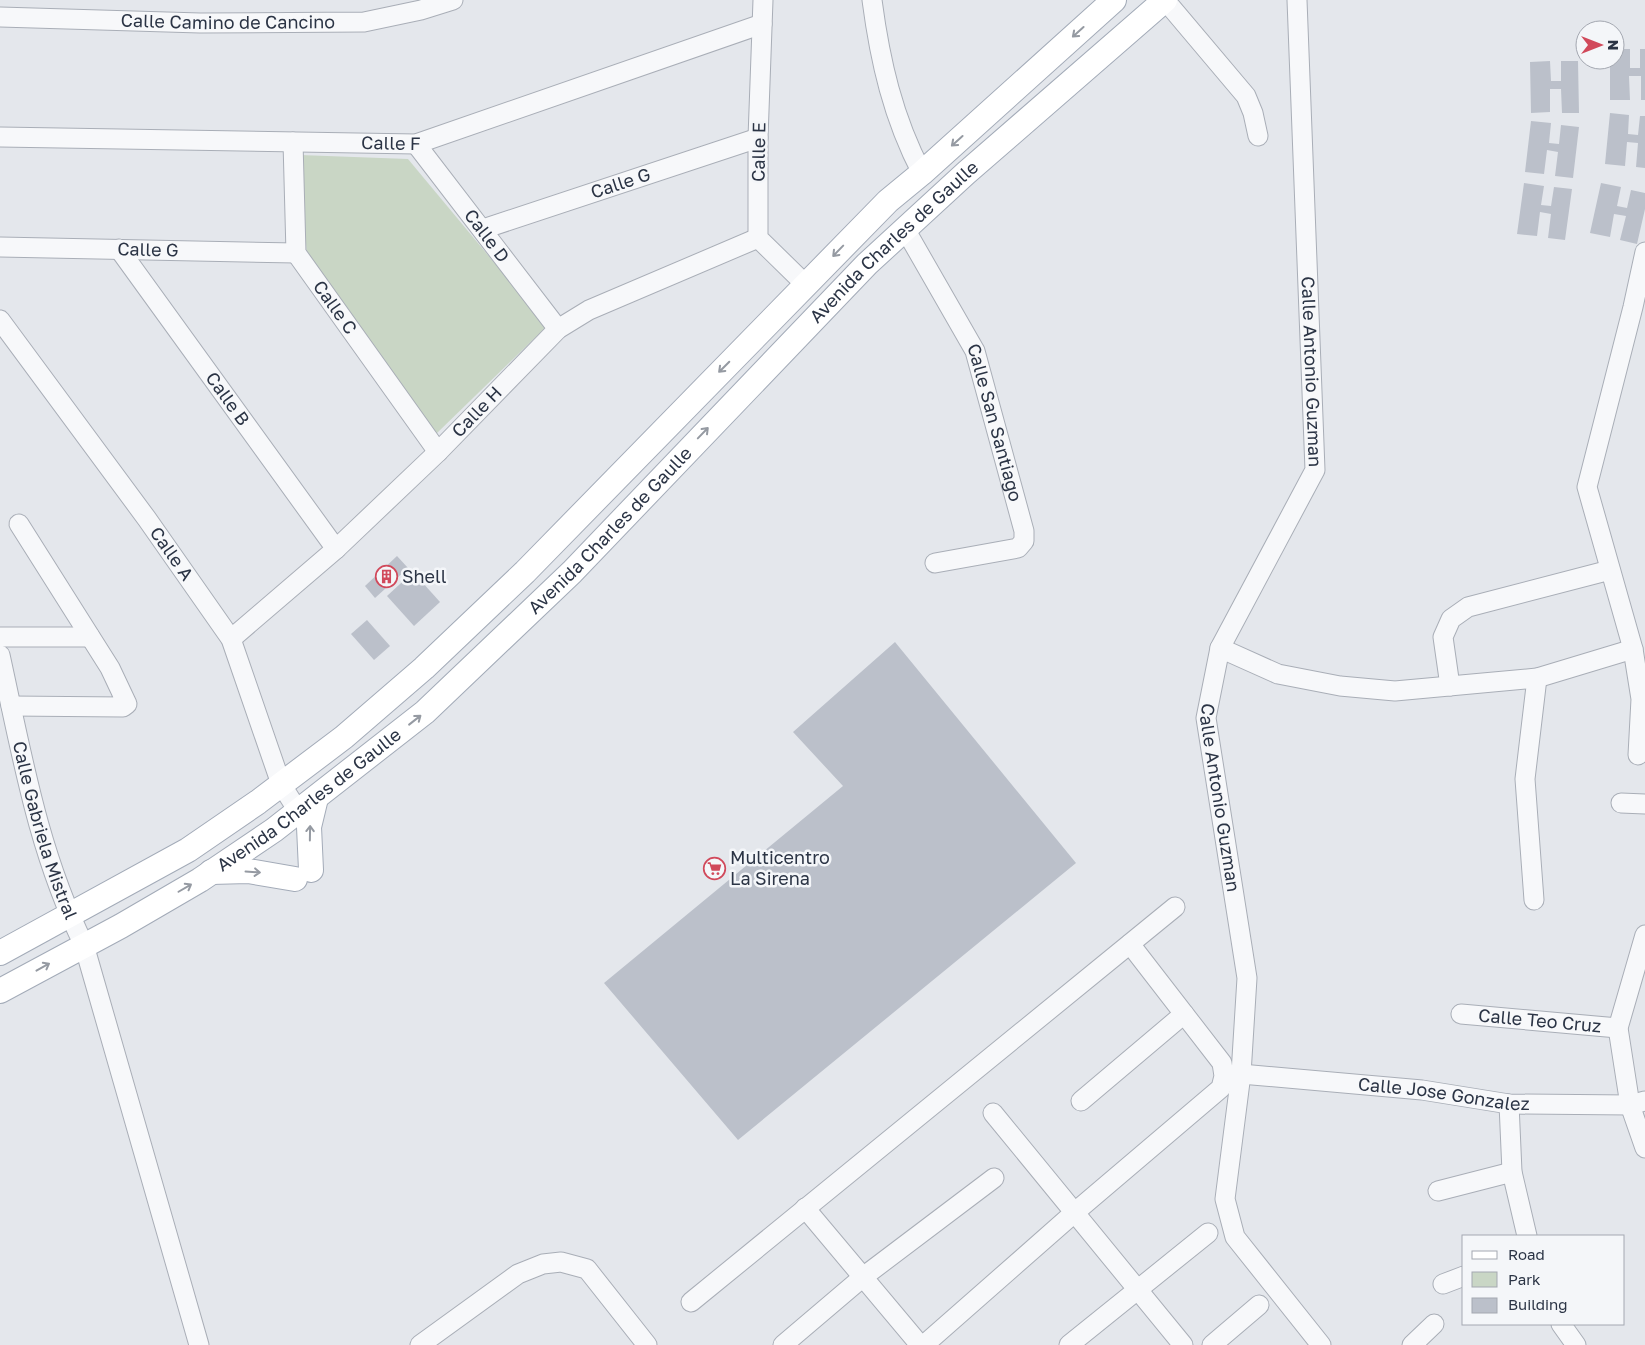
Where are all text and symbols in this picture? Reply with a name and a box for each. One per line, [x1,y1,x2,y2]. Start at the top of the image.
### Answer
street label: Calle Camino de Cancino [120,9,335,33]
north arrow [1575,20,1625,70]
one-way arrow [1072,27,1085,38]
text: N [1605,40,1622,50]
street label: Calle E [746,122,770,182]
street label: Calle F [361,131,421,154]
one-way arrow [950,135,963,147]
street label: Avenida Charles de Gaulle [805,156,982,327]
street label: Calle G [588,162,653,203]
street label: Calle D [460,204,515,266]
street label: Calle G [117,237,179,261]
one-way arrow [832,245,844,257]
street label: Calle C [309,276,362,338]
street label: Calle Antonio Guzman [1298,276,1327,467]
street label: Calle San Santiago [963,339,1027,504]
one-way arrow [719,361,731,373]
street label: Calle B [202,367,255,429]
street label: Calle H [447,381,506,441]
one-way arrow [697,427,709,440]
street label: Avenida Charles de Gaulle [523,442,696,618]
street label: Calle A [146,522,199,585]
building icon: Shell [374,565,398,589]
place label: Shell [402,565,447,587]
street label: Calle Antonio Guzman [1196,701,1245,893]
one-way arrow [408,715,421,726]
street label: Avenida Charles de Gaulle [212,723,405,876]
street label: Calle Gabriela Mistral [9,739,83,923]
one-way arrow [305,826,314,842]
place label: Multicentro La Sirena [730,846,830,889]
supermarket icon: Multicentro La Sirena [702,856,726,880]
one-way arrow [245,867,261,877]
one-way arrow [177,883,191,893]
one-way arrow [35,962,49,972]
street label: Calle Teo Cruz [1477,1004,1602,1036]
street label: Calle Jose Gonzalez [1357,1072,1530,1114]
legend [1462,1235,1625,1325]
text: Road [1508,1245,1545,1263]
text: Park [1508,1270,1541,1288]
text: Building [1508,1295,1568,1313]

